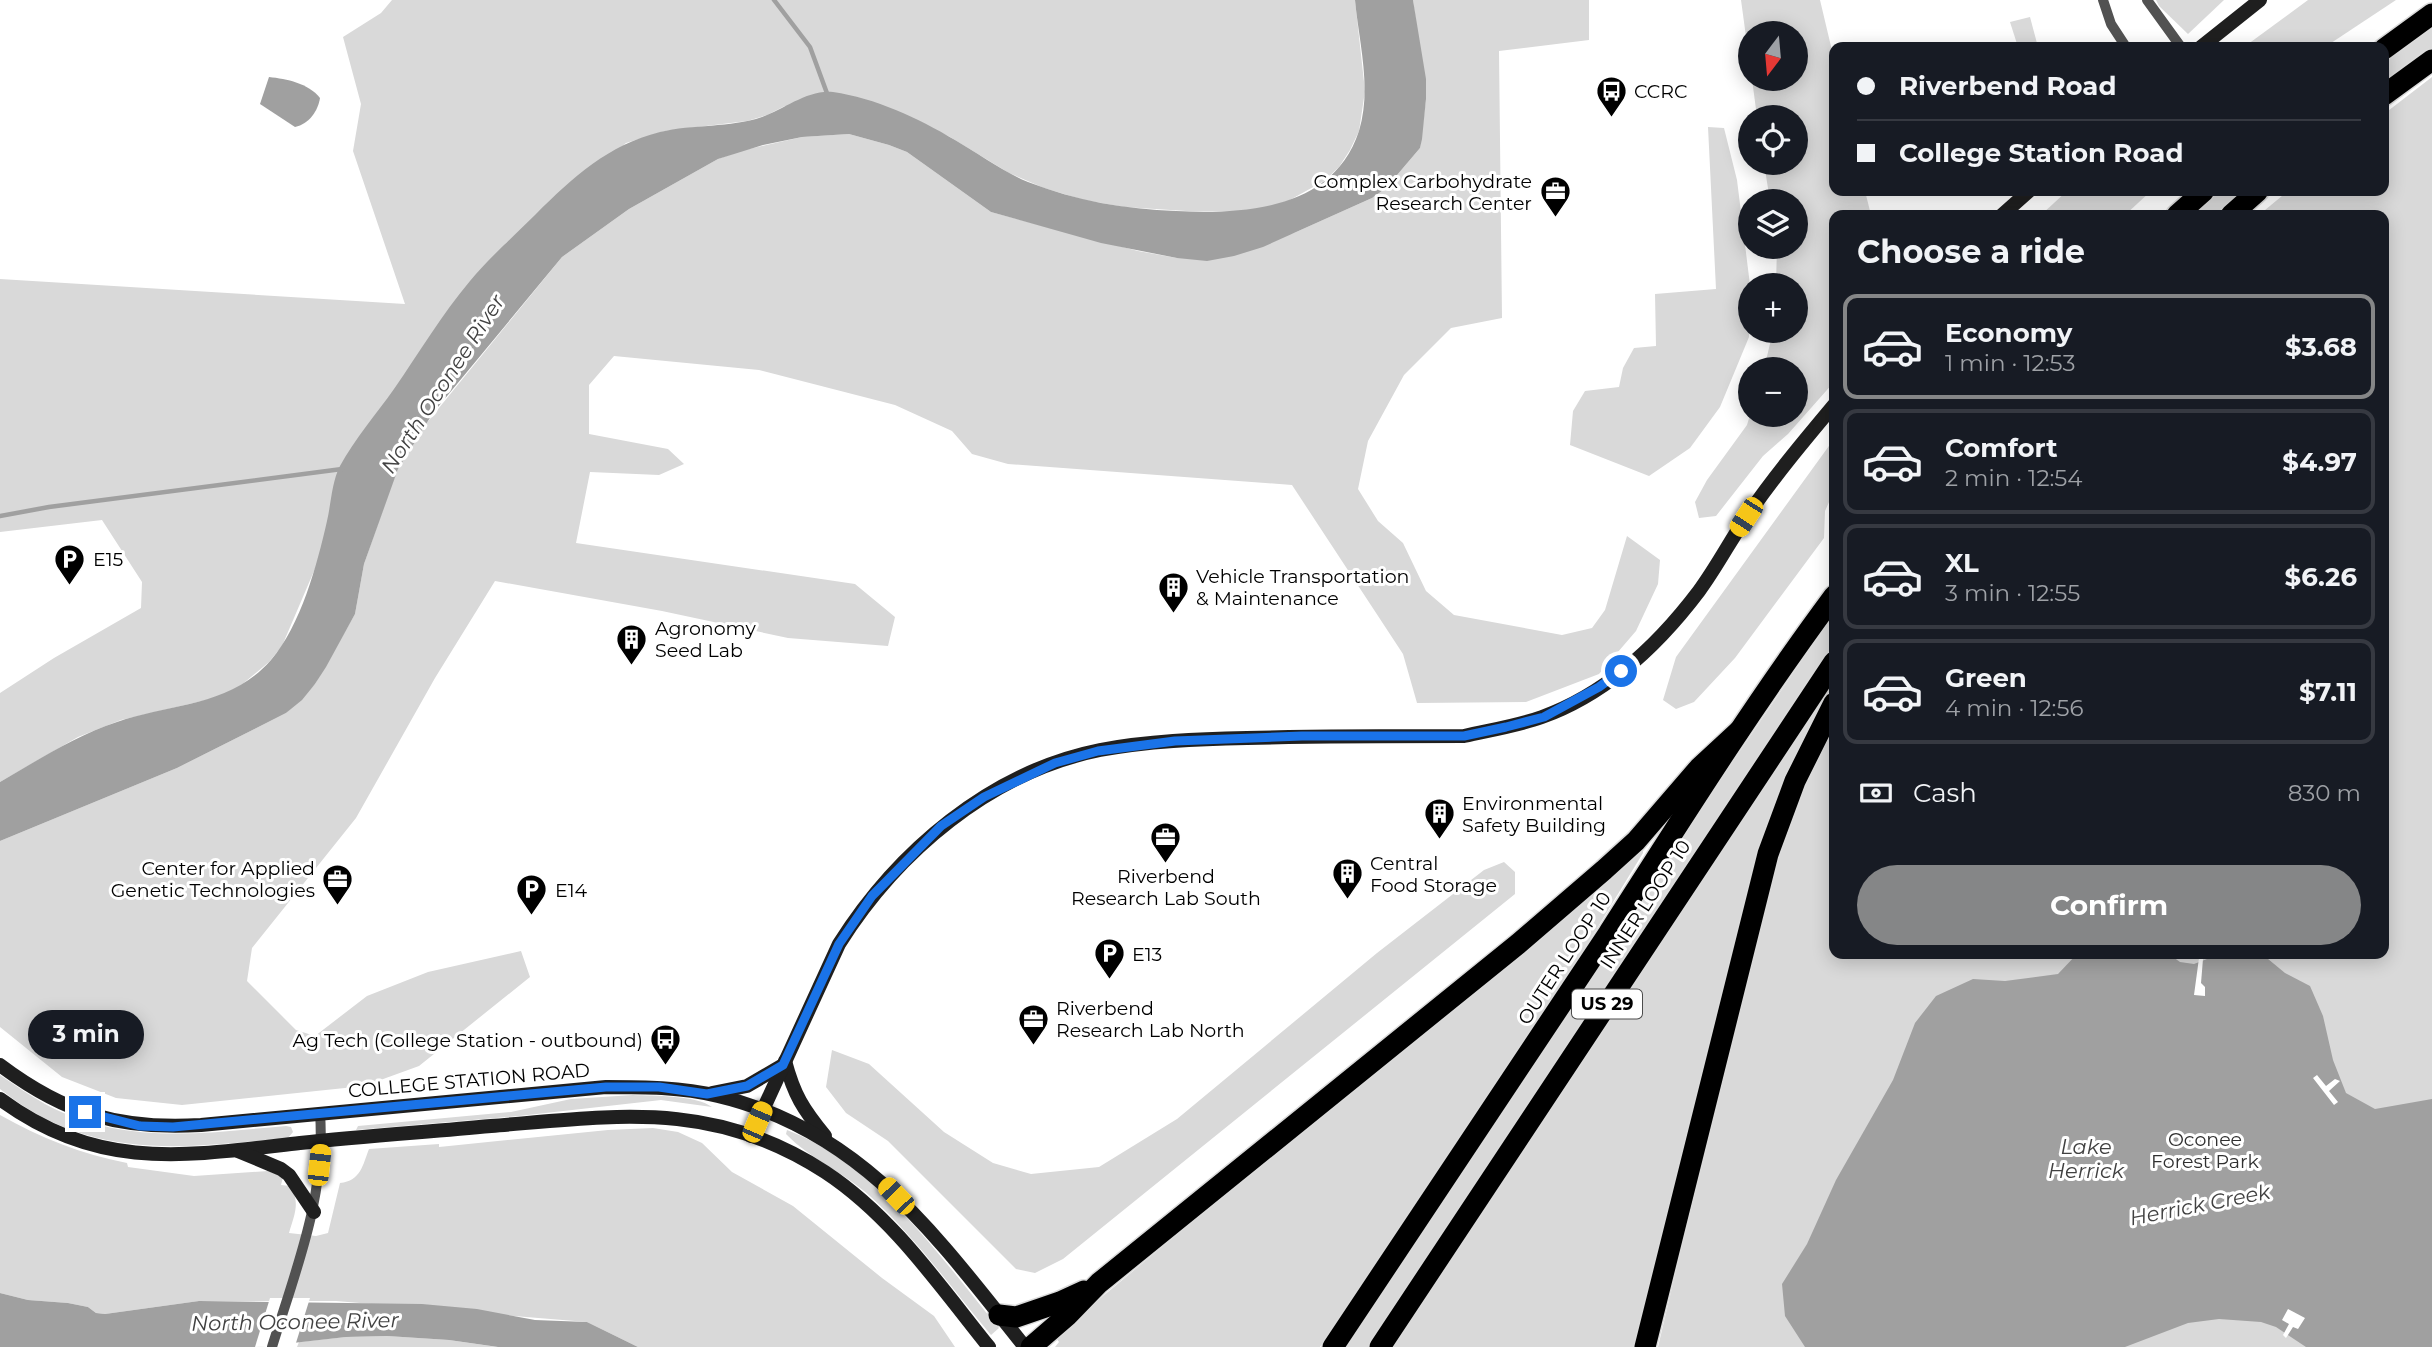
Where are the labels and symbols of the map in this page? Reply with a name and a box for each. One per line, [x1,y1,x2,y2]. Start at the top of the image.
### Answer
north arrow [1738,21,1808,91]
bus stop icon: CCRC [1594,74,1628,118]
place label: CCRC [1634,80,1688,103]
place label: Complex Carbohydrate Research Center [1314,170,1532,215]
office icon: Complex Carbohydrate Research Center [1538,175,1572,219]
water label: North Oconee River [376,289,510,478]
car [1726,494,1767,540]
parking icon: E15 [53,542,87,586]
place label: E15 [93,548,124,571]
place label: Vehicle Transportation & Maintenance [1196,565,1409,610]
building icon: Vehicle Transportation & Maintenance [1156,570,1190,614]
place label: Agronomy Seed Lab [655,617,756,662]
building icon: Agronomy Seed Lab [615,622,649,666]
route start [1605,655,1637,687]
place label: Environmental Safety Building [1462,792,1606,837]
building icon: Environmental Safety Building [1422,797,1456,841]
office icon: Riverbend Research Lab South [1149,820,1183,864]
street label: INNER LOOP 10 [1595,836,1696,973]
place label: Central Food Storage [1370,852,1497,897]
place label: Center for Applied Genetic Technologies [111,857,315,902]
building icon: Central Food Storage [1330,857,1364,901]
office icon: Center for Applied Genetic Technologies [321,862,355,906]
place label: Riverbend Research Lab South [1071,865,1261,910]
parking icon: E14 [515,873,549,917]
place label: E14 [555,879,588,902]
street label: OUTER LOOP 10 [1513,887,1616,1029]
parking icon: E13 [1092,937,1126,981]
place label: E13 [1132,943,1162,966]
road number: US 29 [1572,989,1642,1018]
place label: Riverbend Research Lab North [1056,997,1245,1042]
office icon: Riverbend Research Lab North [1016,1002,1050,1046]
callout: 3 min [27,1010,143,1060]
bus stop icon: Ag Tech (College Station - outbound) [649,1023,683,1067]
place label: Ag Tech (College Station - outbound) [292,1029,643,1052]
street label: COLLEGE STATION ROAD [347,1058,591,1103]
route end [69,1096,101,1128]
car [740,1099,775,1145]
park label: Oconee Forest Park [2151,1128,2260,1173]
water label: Lake Herrick [2048,1134,2126,1183]
car [307,1143,332,1187]
car [874,1174,919,1218]
water label: Herrick Creek [2128,1178,2274,1230]
water label: North Oconee River [191,1307,400,1336]

